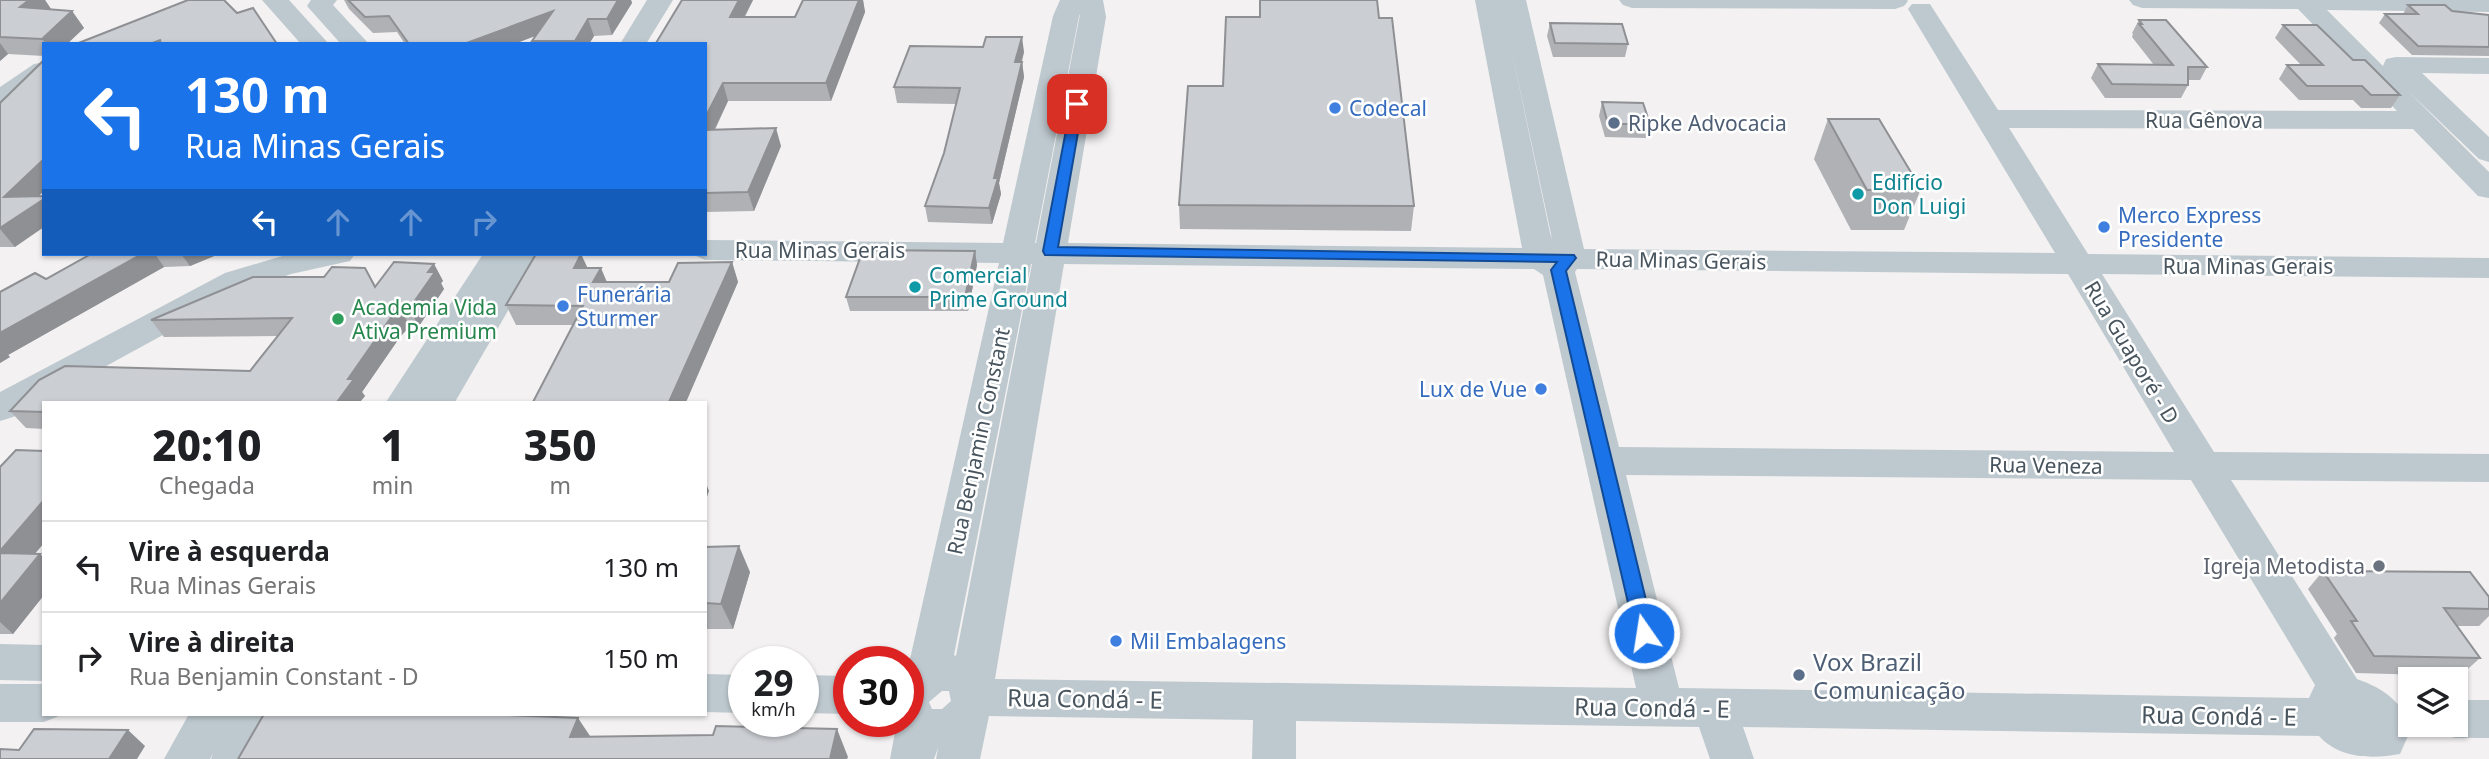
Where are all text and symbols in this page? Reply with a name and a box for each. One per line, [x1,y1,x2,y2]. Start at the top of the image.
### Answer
text: 130 m [185,61,330,127]
icon: left [70,70,161,161]
pin [1047,74,1107,134]
icon: arrive [1058,85,1096,123]
place label: Codecal [1349,94,1427,122]
marker: Codecal [1327,100,1343,116]
street label: Rua Gênova [2145,106,2263,134]
place label: Ripke Advocacia [1628,109,1787,137]
marker: Ripke Advocacia [1606,115,1622,131]
text: Rua Minas Gerais [185,124,445,167]
place label: Edifício Don Luigi [1872,168,1966,220]
marker: Edifício Don Luigi [1850,186,1866,202]
place label: Merco Express Presidente [2118,201,2261,253]
icon: left [246,203,284,241]
icon: ahead [319,203,357,241]
icon: ahead [392,203,430,241]
icon: right [465,203,503,241]
marker: Merco Express Presidente [2096,219,2112,235]
street label: Rua Minas Gerais [735,236,905,264]
street label: Rua Minas Gerais [1595,245,1767,275]
street label: Rua Minas Gerais [2163,252,2333,280]
place label: Comercial Prime Ground [929,261,1068,313]
street label: Rua Guaporé - D [2078,275,2186,429]
marker: Comercial Prime Ground [907,279,923,295]
place label: Funerária Sturmer [577,280,672,332]
place label: Academia Vida Ativa Premium [352,293,497,345]
marker: Funerária Sturmer [555,298,571,314]
marker: Academia Vida Ativa Premium [330,311,346,327]
street label: Rua Benjamin Constant [940,325,1016,557]
place label: Lux de Vue [1419,375,1527,403]
marker: Lux de Vue [1533,381,1549,397]
text: 20:10 [152,416,261,473]
text: 1 [380,416,405,473]
text: 350 [524,416,597,473]
street label: Rua Veneza [1989,450,2103,480]
text: Chegada [159,469,255,501]
text: min [372,469,413,501]
text: m [549,469,571,501]
text: Vire à esquerda [129,533,330,569]
icon: left [70,548,108,586]
text: 130 m [603,549,679,585]
place label: Igreja Metodista [2203,552,2365,580]
marker: Igreja Metodista [2371,558,2387,574]
text: Rua Minas Gerais [129,569,316,601]
position arrow [1607,596,1681,670]
text: Vire à direita [129,624,295,660]
place label: Mil Embalagens [1130,627,1286,655]
marker: Mil Embalagens [1108,633,1124,649]
icon: right [70,639,108,677]
text: 150 m [603,640,679,676]
place label: Vox Brazil Comunicação [1813,645,1965,706]
speed limit sign: 30 [833,646,924,737]
text: 29 [753,659,794,706]
text: Rua Benjamin Constant - D [129,660,419,692]
marker: Vox Brazil Comunicação [1791,667,1807,683]
map controls [2398,667,2468,737]
button: layers [2398,667,2468,737]
street label: Rua Condá - E [1007,680,1163,716]
street label: Rua Condá - E [1574,689,1730,725]
text: km/h [751,697,796,721]
street label: Rua Condá - E [2141,697,2297,733]

